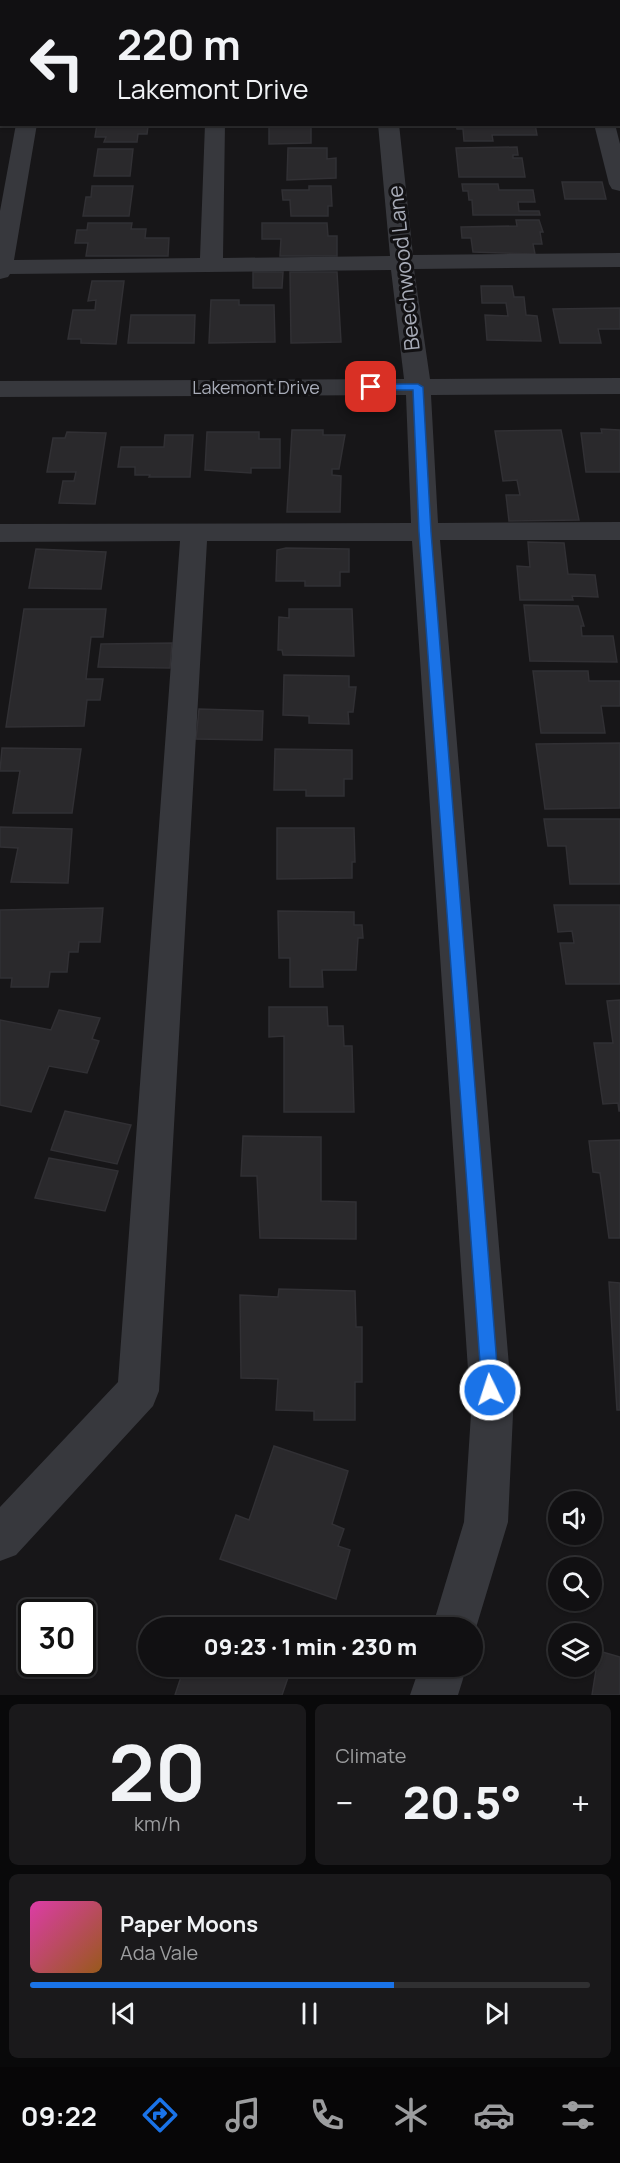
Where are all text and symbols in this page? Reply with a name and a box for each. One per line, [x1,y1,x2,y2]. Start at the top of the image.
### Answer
text: 220 m [117,15,241,73]
icon: left [18,24,96,102]
text: Lakemont Drive [117,70,308,107]
street label: Beechwood Lane [380,184,426,352]
pin [345,361,396,412]
icon: arrive [354,370,387,403]
street label: Lakemont Drive [192,375,320,399]
position arrow [458,1358,522,1422]
map controls [548,1491,602,1677]
button: sound [548,1491,602,1545]
button: search [548,1557,602,1611]
speed limit sign: 30 [18,1599,96,1677]
button: layers [548,1623,602,1677]
text: 09:23 · 1 min · 230 m [204,1632,417,1662]
text: 20 [108,1718,206,1824]
text: Climate [336,1742,407,1769]
text: 20.5° [403,1771,521,1833]
text: − [336,1780,353,1825]
text: + [571,1780,590,1825]
text: km/h [134,1810,181,1837]
text: Paper Moons [120,1909,258,1939]
text: Ada Vale [120,1939,198,1966]
icon: previous [107,1997,140,2030]
icon: pause [293,1997,326,2030]
icon: next [480,1997,513,2030]
icon: directions [139,2094,181,2136]
icon: music [222,2094,264,2136]
icon: phone [306,2094,348,2136]
icon: climate [390,2094,432,2136]
icon: car [473,2094,515,2136]
icon: filters [557,2094,599,2136]
text: 09:22 [21,2097,97,2134]

